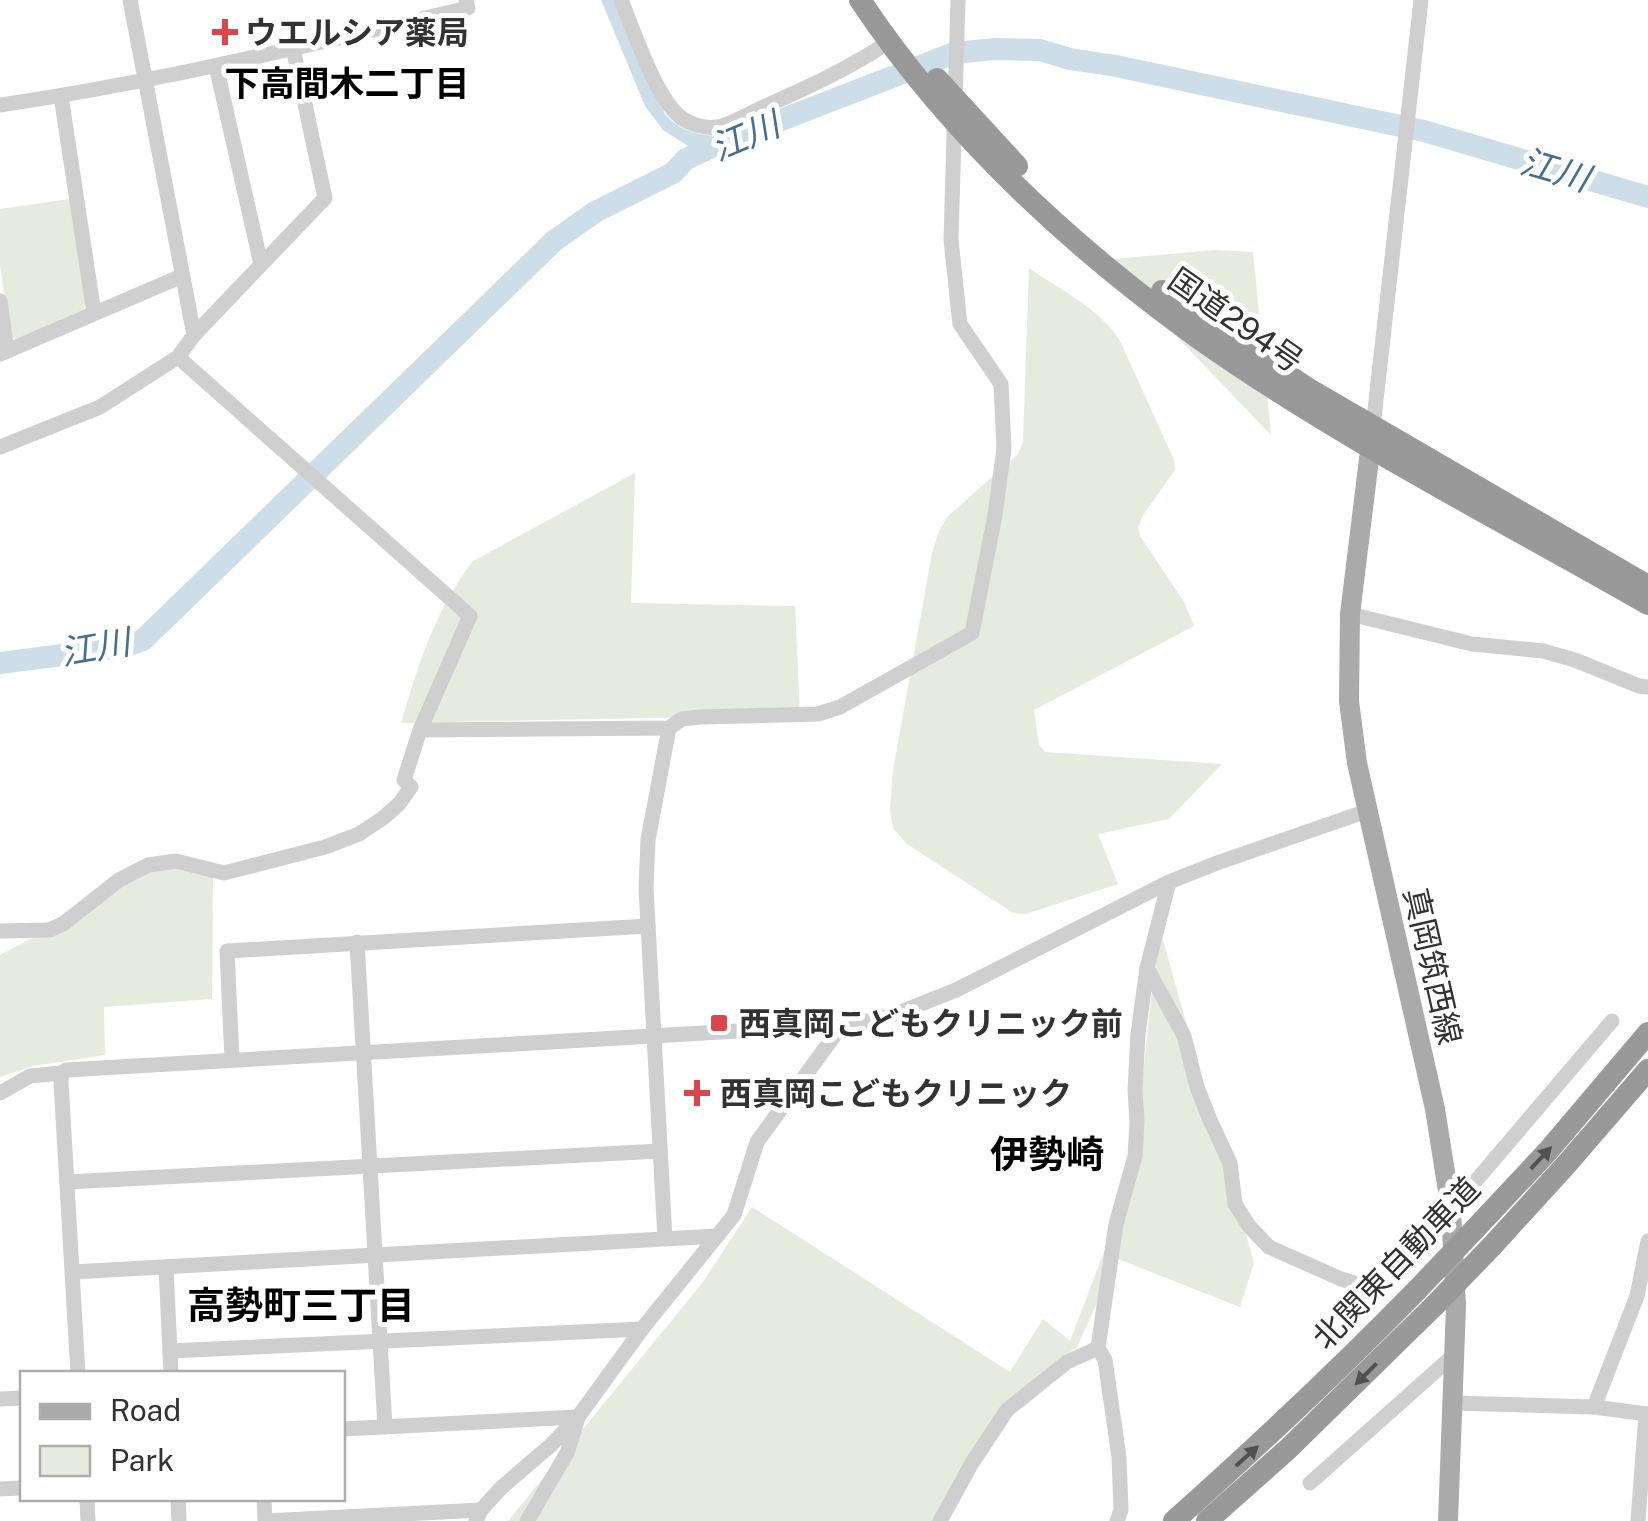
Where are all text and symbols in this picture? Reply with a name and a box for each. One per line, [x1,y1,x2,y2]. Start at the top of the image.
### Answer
place label: ウエルシア薬局 [245,14,469,51]
marker: ウエルシア薬局 [214,21,236,43]
district label: 下高間木二丁目 [224,63,470,104]
water label: 江川 [705,102,789,169]
water label: 江川 [1516,141,1598,200]
street label: 国道294号 [1162,260,1310,380]
water label: 江川 [57,620,137,673]
street label: 真岡筑西線 [1397,884,1469,1048]
place label: 西真岡こどもクリニック前 [739,1005,1123,1042]
marker: 西真岡こどもクリニック前 [708,1012,730,1034]
place label: 西真岡こどもクリニック [720,1075,1072,1112]
marker: 西真岡こどもクリニック [684,1080,710,1106]
district label: 伊勢崎 [990,1132,1104,1177]
one-way arrow [1530,1146,1552,1171]
street label: 北関東自動車道 [1305,1170,1487,1356]
district label: 高勢町三丁目 [187,1283,415,1328]
one-way arrow [1355,1361,1378,1385]
legend [20,1371,345,1501]
text: Road [110,1392,181,1428]
text: Park [110,1442,174,1478]
one-way arrow [1234,1446,1259,1468]

